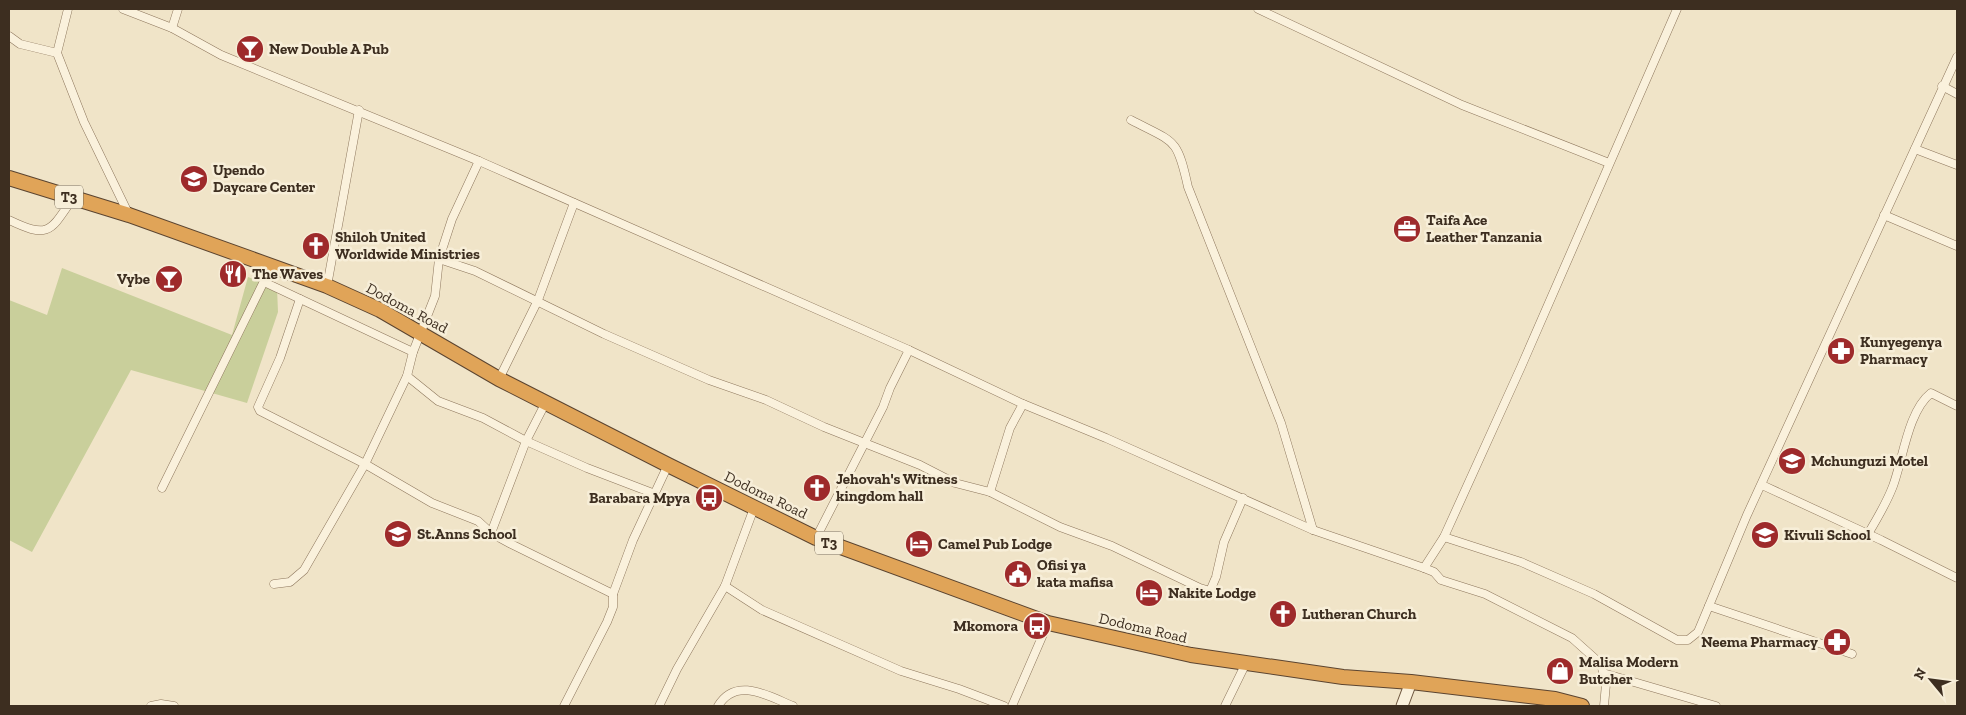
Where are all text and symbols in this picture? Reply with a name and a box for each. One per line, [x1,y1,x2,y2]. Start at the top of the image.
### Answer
bar icon: New Double A Pub [235,34,265,64]
place label: New Double A Pub [269,40,389,58]
place label: Upendo Daycare Center [213,161,316,196]
school or university icon: Upendo Daycare Center [179,164,209,194]
road number: T3 [55,186,83,208]
place label: Taifa Ace Leather Tanzania [1426,211,1542,246]
office icon: Taifa Ace Leather Tanzania [1392,214,1422,244]
place label: Shiloh United Worldwide Ministries [335,228,480,263]
church icon: Shiloh United Worldwide Ministries [301,231,331,261]
restaurant icon: The Waves [218,259,248,289]
bar icon: Vybe [154,264,184,294]
place label: The Waves [252,265,323,283]
place label: Vybe [117,270,150,288]
street label: Dodoma Road [363,279,452,337]
place label: Kunyegenya Pharmacy [1860,333,1943,368]
pharmacy icon: Kunyegenya Pharmacy [1826,336,1856,366]
school or university icon: Mchunguzi Motel [1777,446,1807,476]
place label: Mchunguzi Motel [1811,452,1928,470]
street label: Dodoma Road [722,467,811,523]
place label: Jehovah's Witness kingdom hall [836,470,958,505]
church icon: Jehovah's Witness kingdom hall [802,473,832,503]
bus stop icon: Barabara Mpya [694,483,724,513]
place label: Barabara Mpya [589,489,690,507]
school or university icon: St.Anns School [383,519,413,549]
school or university icon: Kivuli School [1750,520,1780,550]
place label: St.Anns School [417,525,517,543]
place label: Kivuli School [1784,526,1871,544]
hotel icon: Camel Pub Lodge [904,529,934,559]
road number: T3 [815,532,843,554]
place label: Camel Pub Lodge [938,535,1052,553]
place label: Ofisi ya kata mafisa [1037,556,1114,591]
public building icon: Ofisi ya kata mafisa [1003,559,1033,589]
hotel icon: Nakite Lodge [1134,578,1164,608]
place label: Nakite Lodge [1168,584,1256,602]
church icon: Lutheran Church [1268,599,1298,629]
place label: Lutheran Church [1302,605,1417,623]
street label: Dodoma Road [1097,609,1190,647]
bus stop icon: Mkomora [1022,611,1052,641]
place label: Mkomora [953,617,1018,635]
pharmacy icon: Neema Pharmacy [1822,627,1852,657]
place label: Neema Pharmacy [1701,633,1818,651]
place label: Malisa Modern Butcher [1579,653,1678,688]
north arrow [1906,655,1956,705]
shop icon: Malisa Modern Butcher [1545,656,1575,686]
text: N [1910,665,1930,683]

